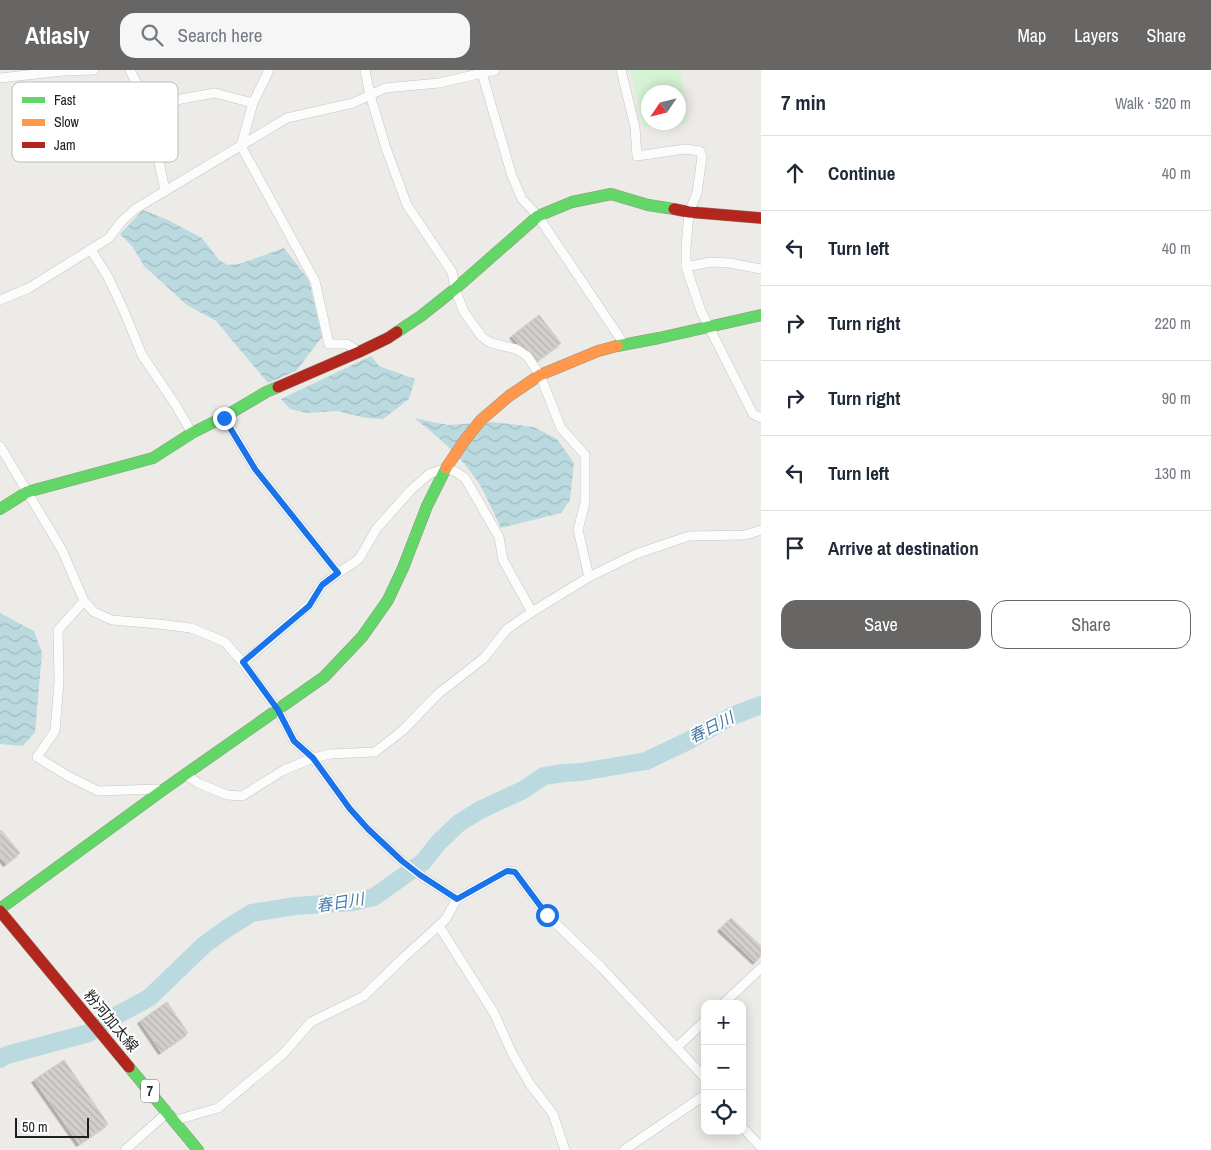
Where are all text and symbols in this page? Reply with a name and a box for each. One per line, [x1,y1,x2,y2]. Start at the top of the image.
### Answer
search box [120,13,470,58]
text: Atlasly [25,19,90,51]
icon: search [138,21,166,49]
text: Search here [178,22,262,48]
text: Map [1018,23,1046,48]
text: Layers [1074,23,1119,48]
text: Share [1147,23,1186,48]
legend [12,82,178,162]
north arrow [641,85,686,130]
text: 7 min [781,88,826,117]
text: Fast [54,91,76,109]
text: Walk · 520 m [1115,92,1191,114]
text: Slow [54,113,80,131]
text: Jam [54,136,76,154]
icon: ahead [781,159,809,187]
text: Continue [828,160,896,186]
text: 40 m [1162,162,1191,184]
icon: left [781,234,809,262]
text: Turn left [828,235,889,261]
text: 40 m [1162,237,1191,259]
icon: right [781,309,809,337]
text: Turn right [828,310,900,336]
text: 220 m [1155,312,1191,334]
icon: right [781,384,809,412]
text: Turn right [828,385,900,411]
text: 90 m [1162,387,1191,409]
route end [213,407,236,430]
icon: left [781,459,809,487]
text: Turn left [828,460,889,486]
text: 130 m [1155,462,1191,484]
icon: arrive [781,534,809,562]
text: Arrive at destination [828,535,979,561]
button: Save [781,600,981,649]
button: Share [991,600,1191,649]
water label: 春日川 [685,705,739,748]
water label: 春日川 [315,887,367,917]
route start [536,904,559,927]
street label: 粉河加太線 [79,985,144,1056]
map controls [701,1000,746,1135]
button: + [701,1000,746,1045]
button: − [701,1045,746,1090]
road number: 7 [141,1079,159,1102]
button: locate [701,1090,746,1135]
scale bar [15,1115,89,1138]
text: 50 m [22,1118,48,1136]

